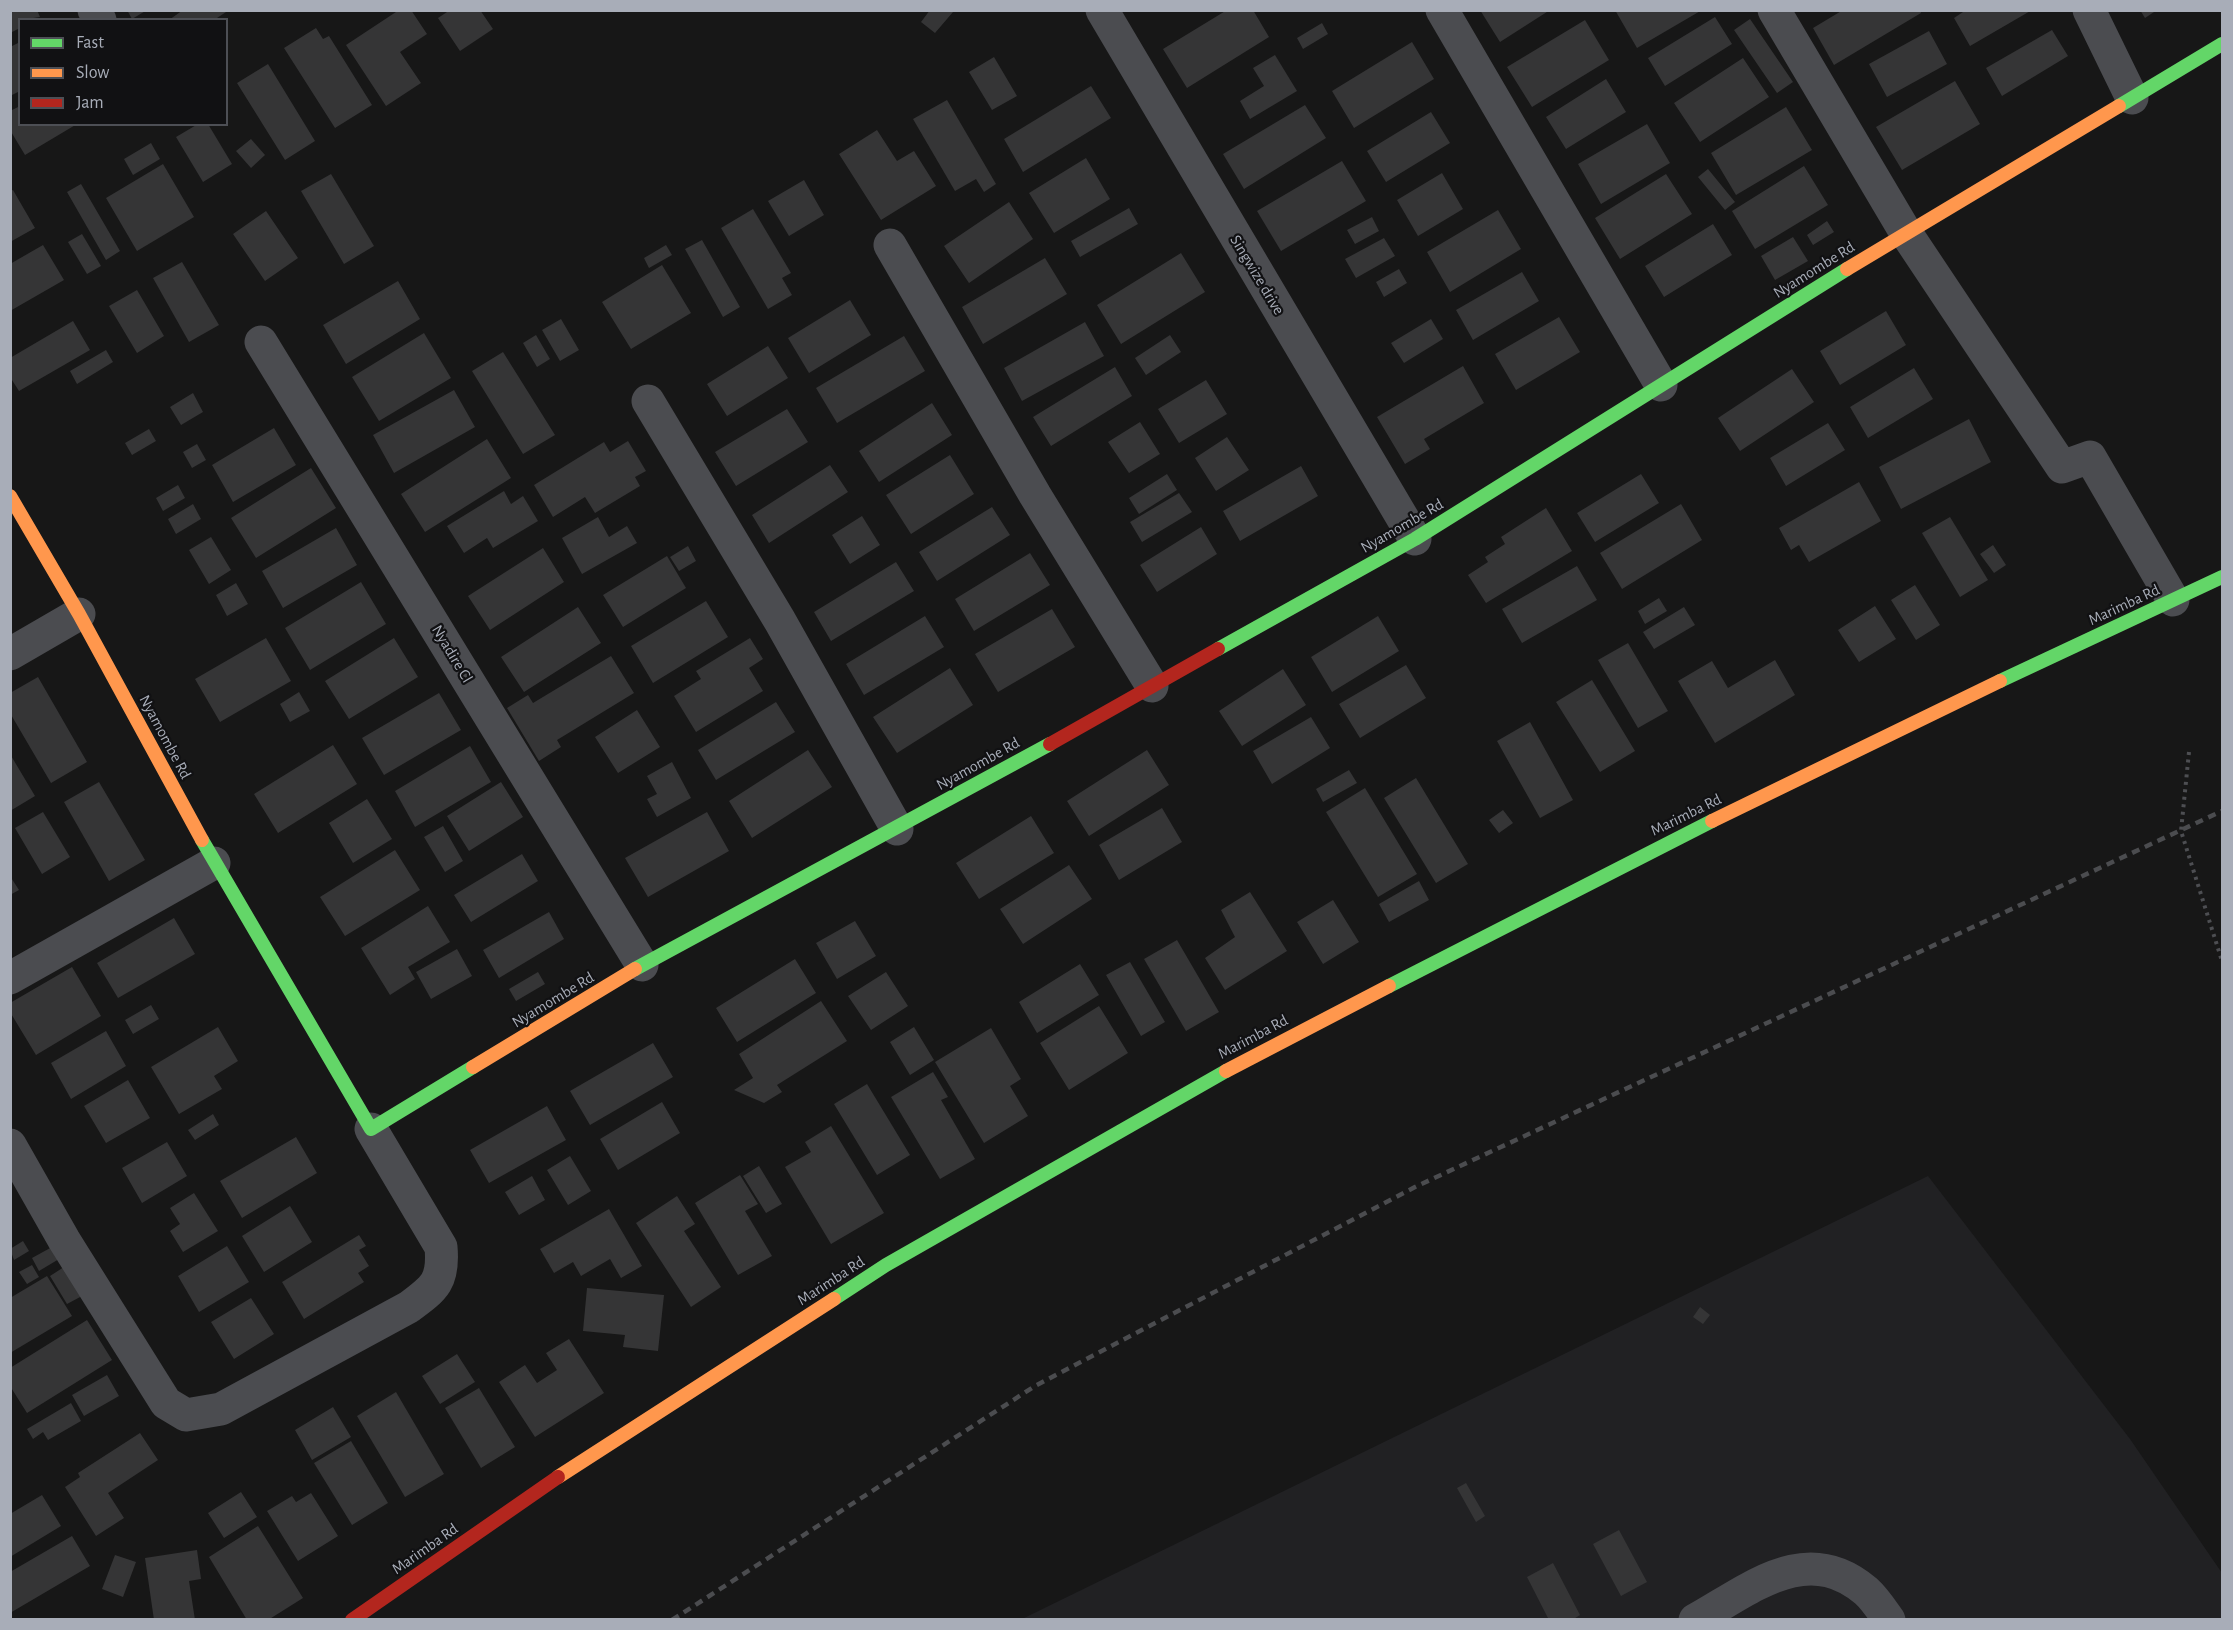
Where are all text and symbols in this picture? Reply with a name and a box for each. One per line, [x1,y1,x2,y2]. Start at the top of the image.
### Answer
legend [18,18,228,126]
text: Fast [76,34,104,52]
text: Slow [76,64,109,82]
text: Jam [76,94,104,112]
street label: Singwize drive [1226,232,1288,318]
street label: Nyamombe Rd [1770,237,1858,303]
street label: Nyamombe Rd [1357,495,1447,557]
street label: Marimba Rd [2085,580,2163,630]
street label: Nyadire Cl [427,622,477,686]
street label: Nyamombe Rd [135,692,195,782]
street label: Nyamombe Rd [933,733,1023,795]
street label: Marimba Rd [1647,790,1725,840]
street label: Nyamombe Rd [508,968,598,1032]
street label: Marimba Rd [1215,1011,1291,1063]
street label: Marimba Rd [794,1252,868,1310]
street label: Marimba Rd [388,1519,462,1579]

